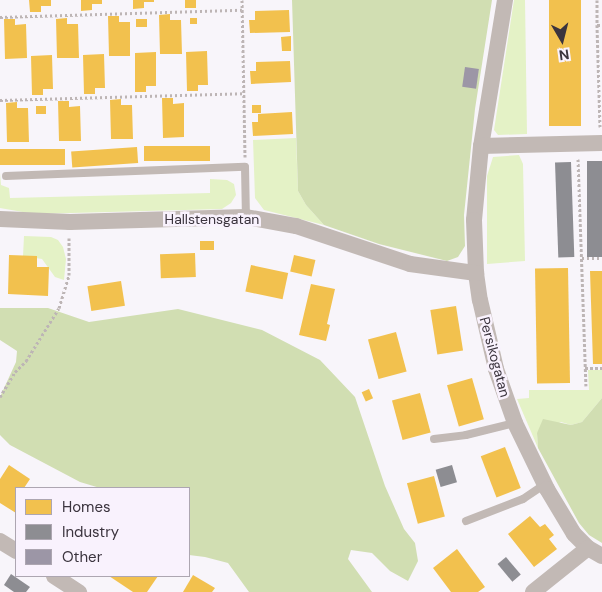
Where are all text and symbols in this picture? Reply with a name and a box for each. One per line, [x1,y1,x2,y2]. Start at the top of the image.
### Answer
north arrow [537,15,587,65]
text: N [558,45,570,64]
street label: Hallstensgatan [165,211,259,227]
street label: Persikogatan [476,315,514,399]
legend [15,487,190,577]
text: Homes [62,497,111,517]
text: Industry [62,522,119,542]
text: Other [62,547,102,567]

